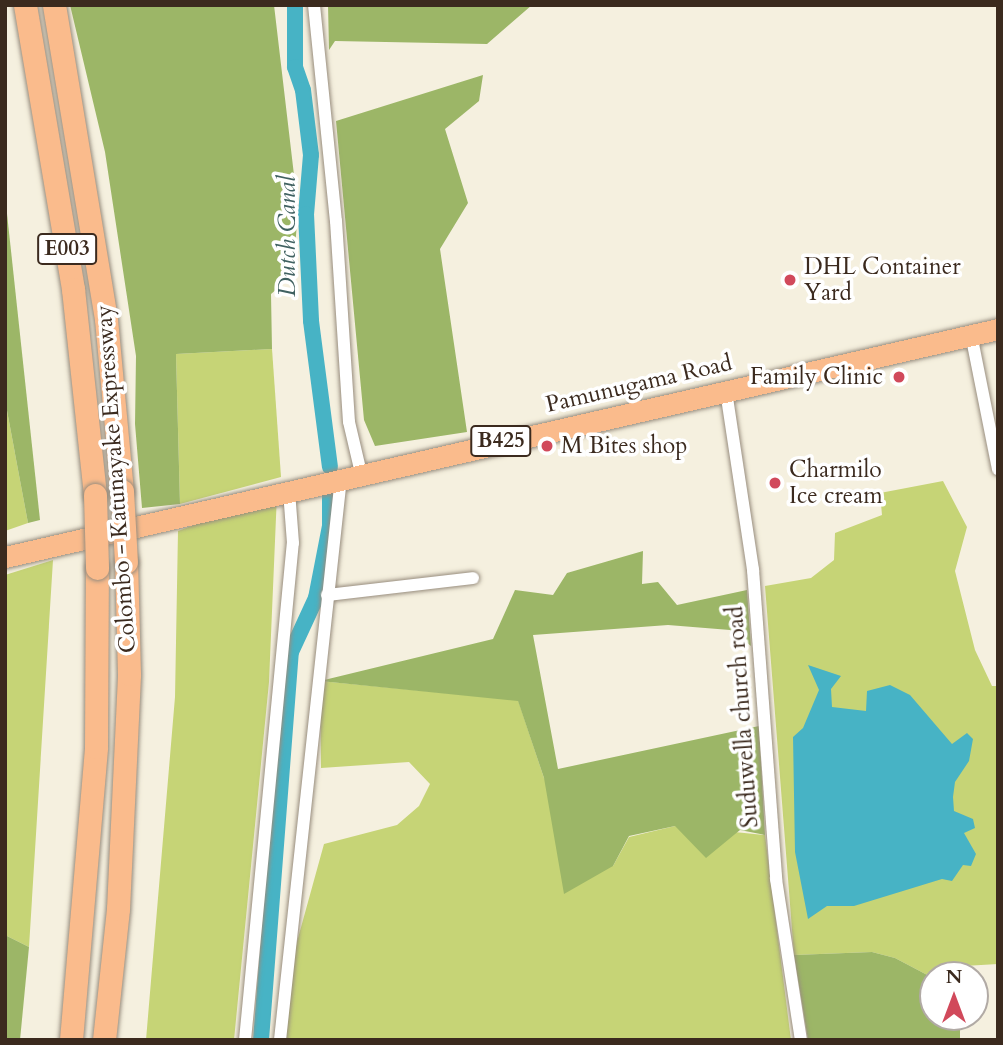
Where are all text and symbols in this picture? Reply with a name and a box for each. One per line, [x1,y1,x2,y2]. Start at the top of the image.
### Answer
water label: Dutch Canal [274,175,302,297]
road number: E003 [36,232,98,266]
place label: DHL Container Yard [804,253,961,307]
marker: DHL Container Yard [782,272,798,288]
street label: Colombo - Katunayake Expressway [90,304,142,654]
street label: Pamunugama Road [543,349,735,419]
place label: Family Clinic [750,363,883,391]
marker: Family Clinic [889,367,909,387]
road number: B425 [470,424,532,458]
place label: M Bites shop [561,432,688,460]
marker: M Bites shop [539,438,555,454]
place label: Charmilo Ice cream [789,456,883,510]
marker: Charmilo Ice cream [767,475,783,491]
street label: Suduwella church road [721,605,765,829]
north arrow [919,961,989,1031]
text: N [946,964,962,990]

